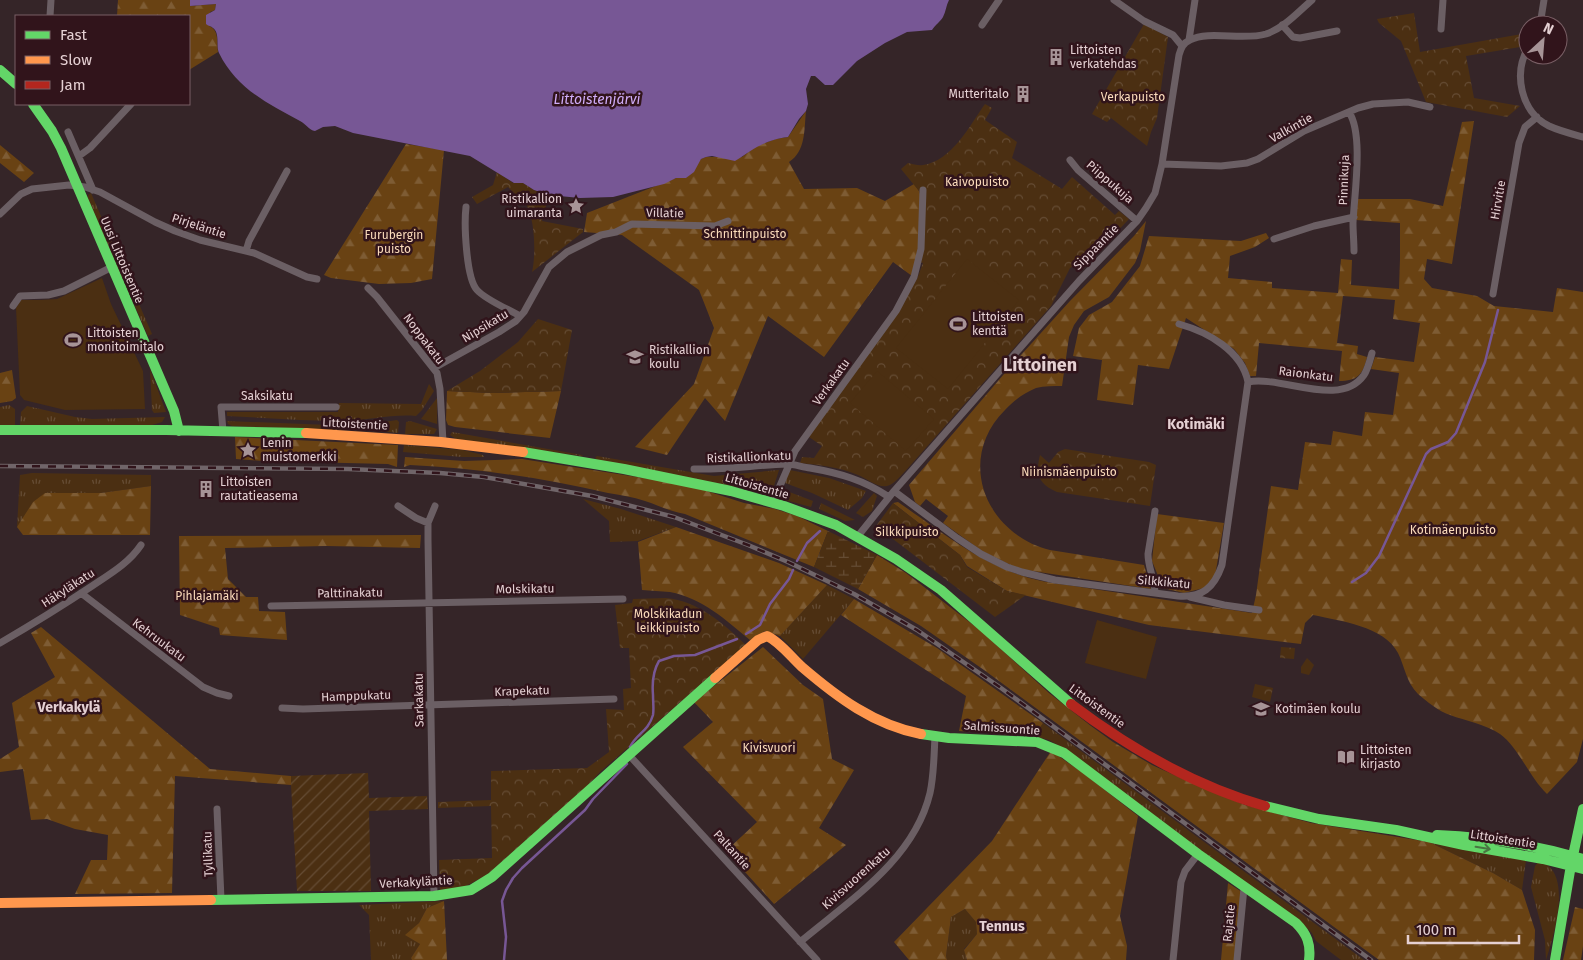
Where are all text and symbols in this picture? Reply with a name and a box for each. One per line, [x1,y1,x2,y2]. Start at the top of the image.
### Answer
legend [15,15,190,105]
north arrow [1518,15,1568,65]
text: N [1541,19,1556,38]
text: Fast [60,26,87,44]
place label: Littoisten verkatehdas [1070,43,1137,71]
building icon: Littoisten verkatehdas [1046,47,1066,67]
text: Slow [60,51,92,69]
text: Jam [60,76,86,94]
building icon: Mutteritalo [1013,84,1033,104]
place label: Mutteritalo [949,87,1009,101]
park label: Verkapuisto [1101,90,1165,104]
water label: Littoistenjärvi [554,91,641,108]
street label: Valkintie [1267,110,1315,146]
street label: Pinnikuja [1336,154,1352,206]
street label: Piippukuja [1084,158,1136,206]
park label: Kaivopuisto [945,175,1009,189]
street label: Hirvitie [1488,179,1508,221]
place label: Ristikallion uimaranta [501,192,562,220]
place icon: Ristikallion uimaranta [566,196,586,216]
street label: Villatie [646,206,684,220]
street label: Pirjeläntie [170,211,228,241]
street label: Uusi Littoistentie [97,214,147,306]
street label: Sippaantie [1070,221,1122,273]
park label: Schnittinpuisto [703,227,787,241]
park label: Furubergin puisto [365,228,423,256]
street label: Nipsikatu [459,307,511,345]
place label: Littoisten kenttä [972,310,1024,338]
street label: Noppakatu [400,311,448,367]
sports icon: Littoisten kenttä [948,314,968,334]
place label: Littoisten monitoimitalo [87,326,164,354]
sports icon: Littoisten monitoimitalo [63,330,83,350]
place label: Ristikallion koulu [649,343,710,371]
school or university icon: Ristikallion koulu [625,347,645,367]
district label: Littoinen [1003,354,1077,376]
street label: Verkakatu [810,356,852,408]
street label: Raionkatu [1278,364,1334,384]
street label: Saksikatu [241,389,293,403]
street label: Littoistentie [322,415,388,433]
district label: Kotimäki [1167,416,1225,433]
place label: Lenin muistomerkki [262,436,337,464]
place icon: Lenin muistomerkki [238,440,258,460]
street label: Ristikallionkatu [706,449,792,465]
park label: Niinismäenpuisto [1021,465,1117,479]
street label: Littoistentie [723,470,791,502]
place label: Littoisten rautatieasema [220,475,298,503]
building icon: Littoisten rautatieasema [196,479,216,499]
park label: Kotimäenpuisto [1410,523,1496,537]
park label: Silkkipuisto [875,525,939,539]
street label: Häkyläkatu [39,566,97,610]
street label: Silkkikatu [1137,573,1191,591]
street label: Molskikatu [495,581,555,597]
street label: Palttinakatu [317,585,383,601]
park label: Pihlajamäki [175,589,239,603]
park label: Molskikadun leikkipuisto [634,607,702,635]
street label: Kehruukatu [130,615,188,665]
street label: Sarkakatu [412,673,426,727]
street label: Littoistentie [1066,681,1128,731]
street label: Krapekatu [494,683,550,699]
street label: Hamppukatu [321,688,391,704]
district label: Verkakylä [37,699,101,716]
school or university icon: Kotimäen koulu [1251,699,1271,719]
place label: Kotimäen koulu [1275,702,1361,716]
street label: Salmissuontie [963,718,1041,738]
park label: Kivisvuori [742,741,796,755]
place label: Littoisten kirjasto [1360,743,1412,771]
library icon: Littoisten kirjasto [1336,747,1356,767]
street label: Paltantie [711,827,753,873]
street label: Littoistentie [1469,827,1537,851]
street label: Tyllikatu [200,831,216,877]
street label: Kivisvuorenkatu [819,844,893,912]
one-way arrow [1474,844,1490,854]
street label: Verkakyläntie [379,873,453,891]
street label: Rajatie [1220,904,1238,942]
scale bar [1408,912,1519,944]
district label: Tennus [979,918,1025,935]
text: 100 m [1416,921,1456,939]

